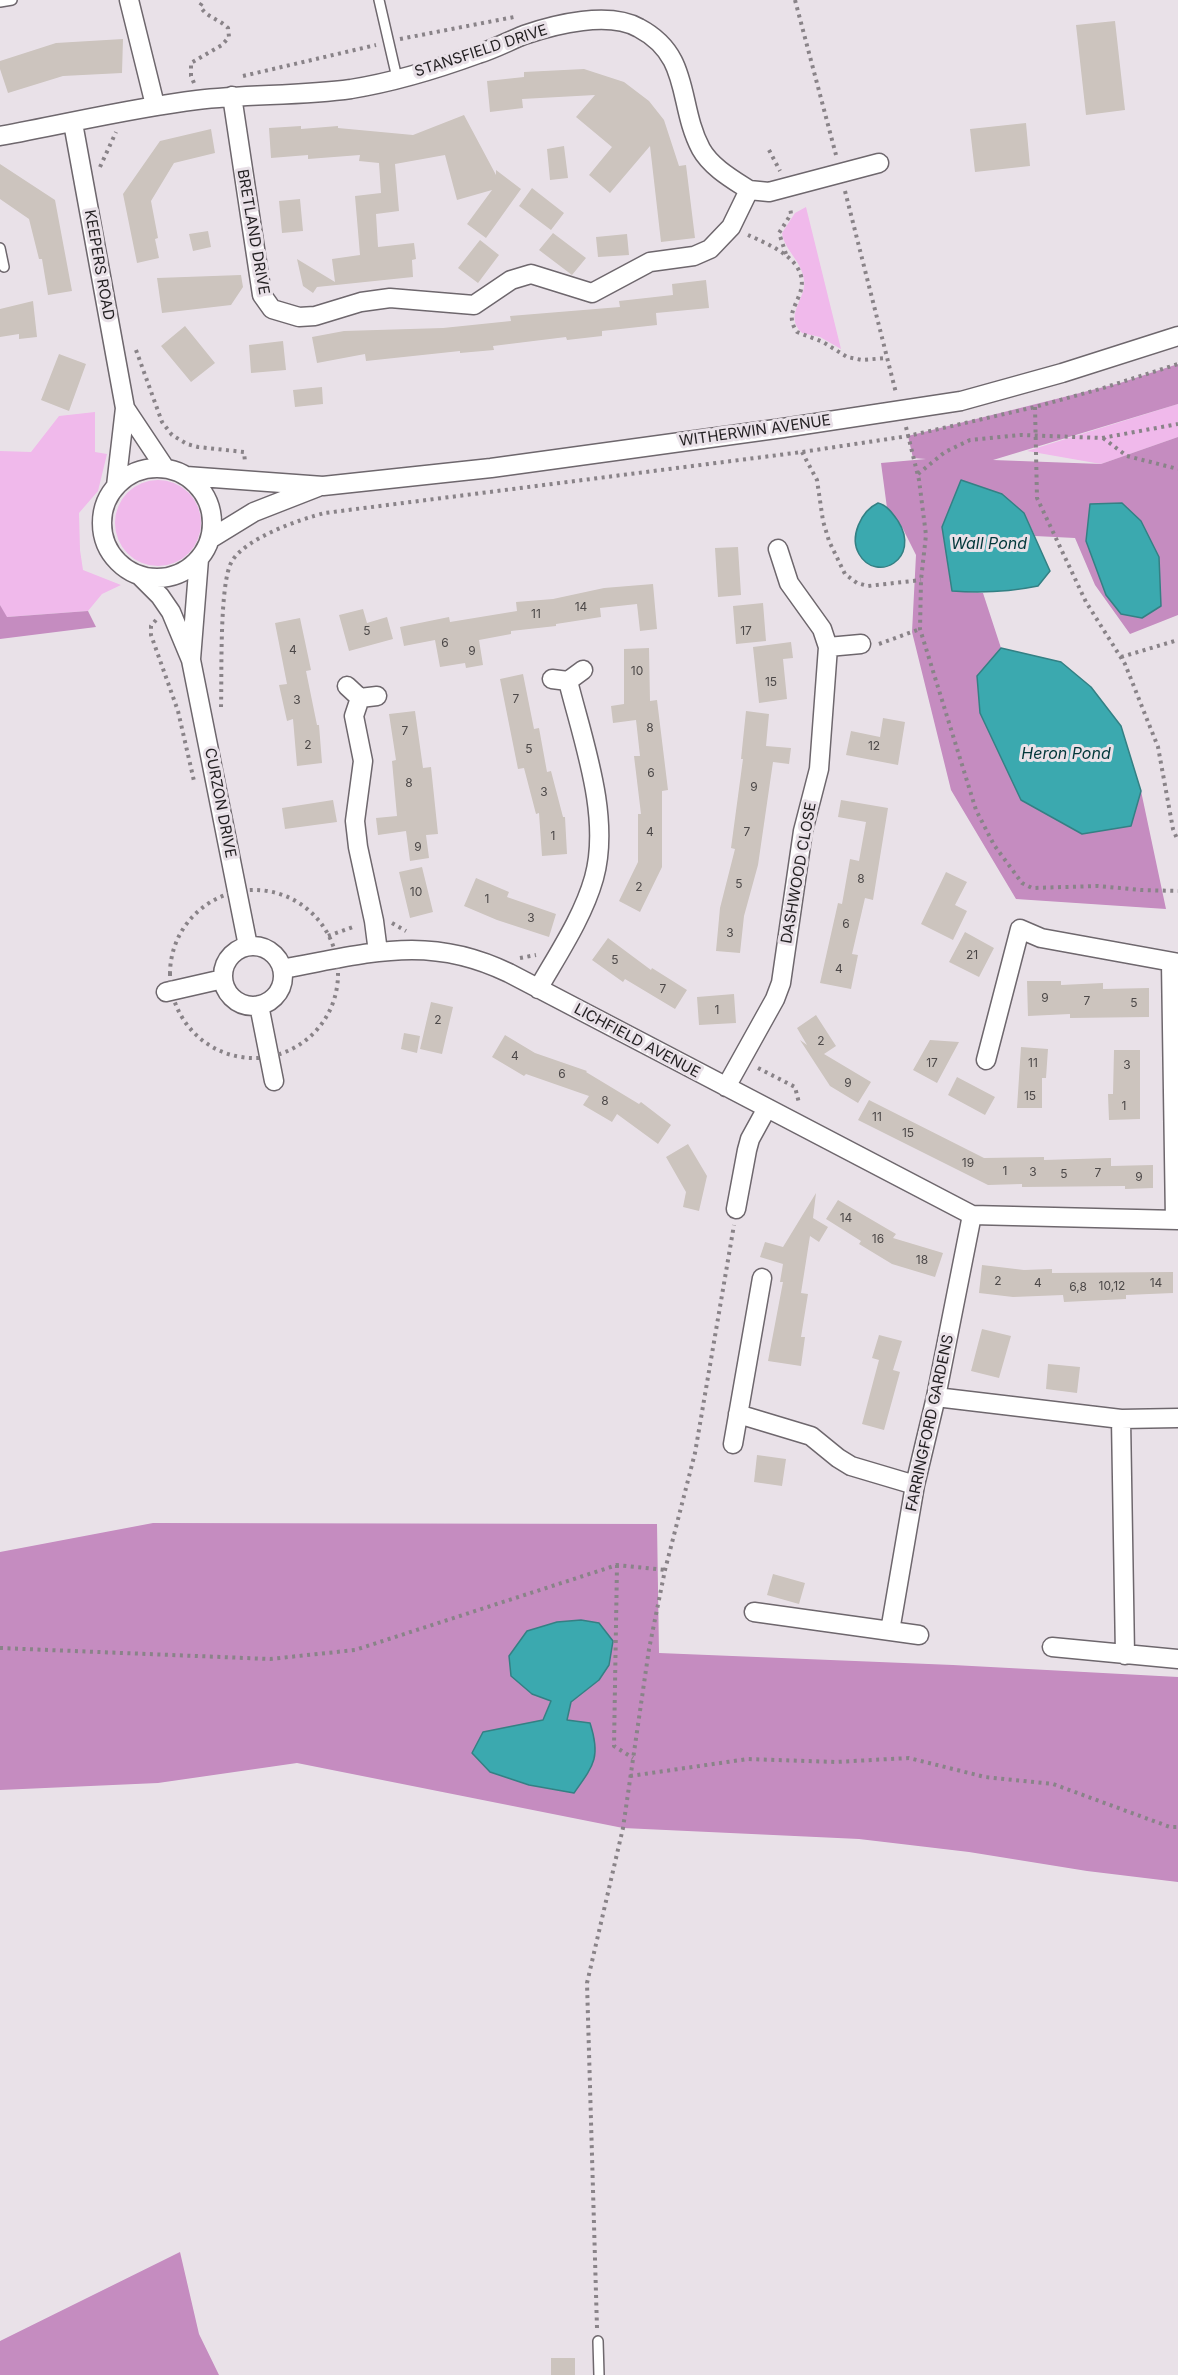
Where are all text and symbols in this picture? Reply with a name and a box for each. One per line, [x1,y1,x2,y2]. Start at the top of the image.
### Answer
street label: STANSFIELD DRIVE [412,21,550,81]
street label: BRETLAND DRIVE [233,168,273,296]
street label: KEEPERS ROAD [80,208,118,322]
street label: WITHERWIN AVENUE [678,411,832,451]
water label: Wall Pond [951,534,1027,554]
house number: 14 [575,600,587,614]
house number: 11 [531,607,541,621]
house number: 5 [363,624,371,638]
house number: 17 [740,624,752,638]
house number: 6 [441,636,449,650]
house number: 4 [289,643,297,657]
house number: 9 [468,644,476,658]
house number: 10 [631,664,643,678]
house number: 15 [765,675,777,689]
house number: 7 [513,692,519,706]
house number: 3 [293,693,301,707]
house number: 8 [646,721,654,735]
house number: 7 [402,724,408,738]
house number: 2 [304,738,312,752]
house number: 12 [868,739,880,753]
house number: 5 [525,742,533,756]
water label: Heron Pond [1021,744,1111,764]
street label: CURZON DRIVE [201,747,239,859]
house number: 6 [647,766,655,780]
house number: 8 [405,776,413,790]
house number: 9 [750,780,758,794]
house number: 3 [540,785,548,799]
street label: DASHWOOD CLOSE [778,801,820,945]
house number: 4 [646,825,654,839]
house number: 7 [744,825,750,839]
house number: 1 [551,829,555,843]
house number: 9 [414,840,422,854]
house number: 8 [857,872,865,886]
house number: 5 [735,877,743,891]
house number: 2 [635,880,643,894]
house number: 10 [410,885,422,899]
house number: 1 [485,892,489,906]
house number: 3 [527,911,535,925]
house number: 6 [842,917,850,931]
house number: 3 [726,926,734,940]
house number: 21 [966,948,978,962]
house number: 5 [611,953,619,967]
house number: 4 [835,962,843,976]
house number: 7 [660,982,666,996]
house number: 9 [1041,991,1049,1005]
house number: 7 [1084,994,1090,1008]
house number: 5 [1130,996,1138,1010]
street label: LICHFIELD AVENUE [571,1000,703,1082]
house number: 1 [715,1003,719,1017]
house number: 2 [434,1013,442,1027]
house number: 2 [817,1034,825,1048]
house number: 4 [511,1049,519,1063]
house number: 17 [926,1056,938,1070]
house number: 11 [1028,1056,1038,1070]
house number: 3 [1123,1058,1131,1072]
house number: 6 [558,1067,566,1081]
house number: 9 [844,1076,852,1090]
house number: 15 [1024,1089,1036,1103]
house number: 8 [601,1094,609,1108]
house number: 1 [1122,1099,1126,1113]
house number: 11 [872,1110,882,1124]
house number: 15 [902,1126,914,1140]
house number: 19 [962,1156,974,1170]
house number: 1 [1003,1164,1007,1178]
house number: 3 [1029,1165,1037,1179]
house number: 7 [1095,1166,1101,1180]
house number: 5 [1060,1167,1068,1181]
house number: 9 [1135,1170,1143,1184]
house number: 14 [840,1211,852,1225]
house number: 16 [872,1232,884,1246]
house number: 18 [916,1253,928,1267]
house number: 2 [994,1274,1002,1288]
house number: 4 [1034,1276,1042,1290]
house number: 14 [1150,1276,1162,1290]
house number: 10,12 [1099,1279,1125,1293]
house number: 6,8 [1069,1280,1087,1294]
street label: FARRINGFORD GARDENS [902,1333,958,1513]

